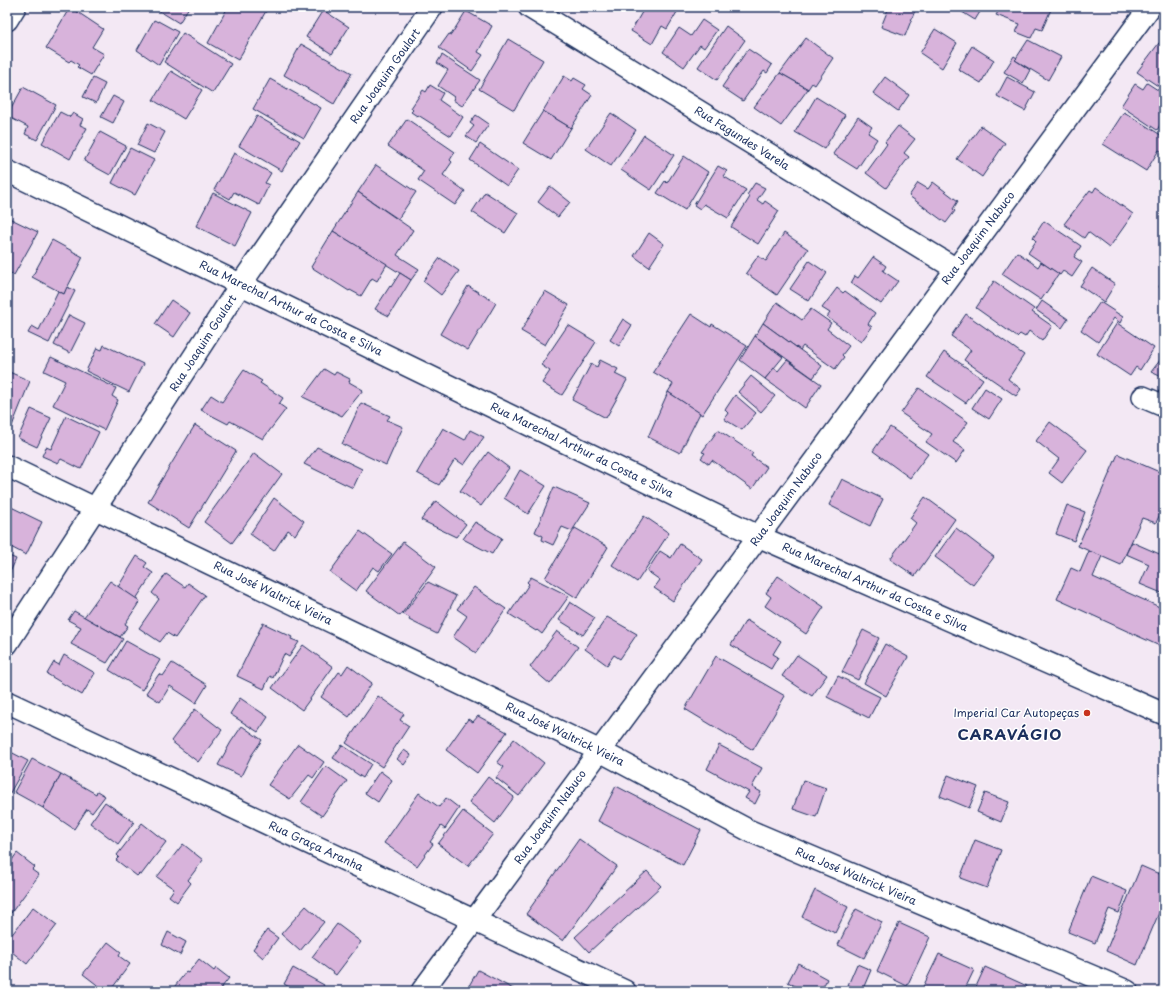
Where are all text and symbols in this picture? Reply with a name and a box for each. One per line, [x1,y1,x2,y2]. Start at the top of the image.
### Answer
street label: Rua Joaquim Goulart [345,24,424,127]
street label: Rua Fagundes Varela [691,101,793,174]
street label: Rua Joaquim Nabuco [937,187,1018,288]
street label: Rua Marechal Arthur da Costa e Silva [197,256,386,360]
street label: Rua Joaquim Goulart [165,290,241,395]
street label: Rua Marechal Arthur da Costa e Silva [488,398,677,502]
street label: Rua Joaquim Nabuco [745,448,826,549]
street label: Rua Marechal Arthur da Costa e Silva [780,538,971,635]
street label: Rua José Waltrick Vieira [211,556,335,629]
street label: Rua José Waltrick Vieira [503,697,627,770]
place label: Imperial Car Autopeças [953,704,1079,721]
marker: Imperial Car Autopeças [1082,708,1092,718]
district label: CARAVÁGIO [958,722,1062,745]
street label: Rua Joaquim Nabuco [509,766,590,867]
street label: Rua Graça Aranha [266,816,367,875]
street label: Rua José Waltrick Vieira [793,842,919,909]

